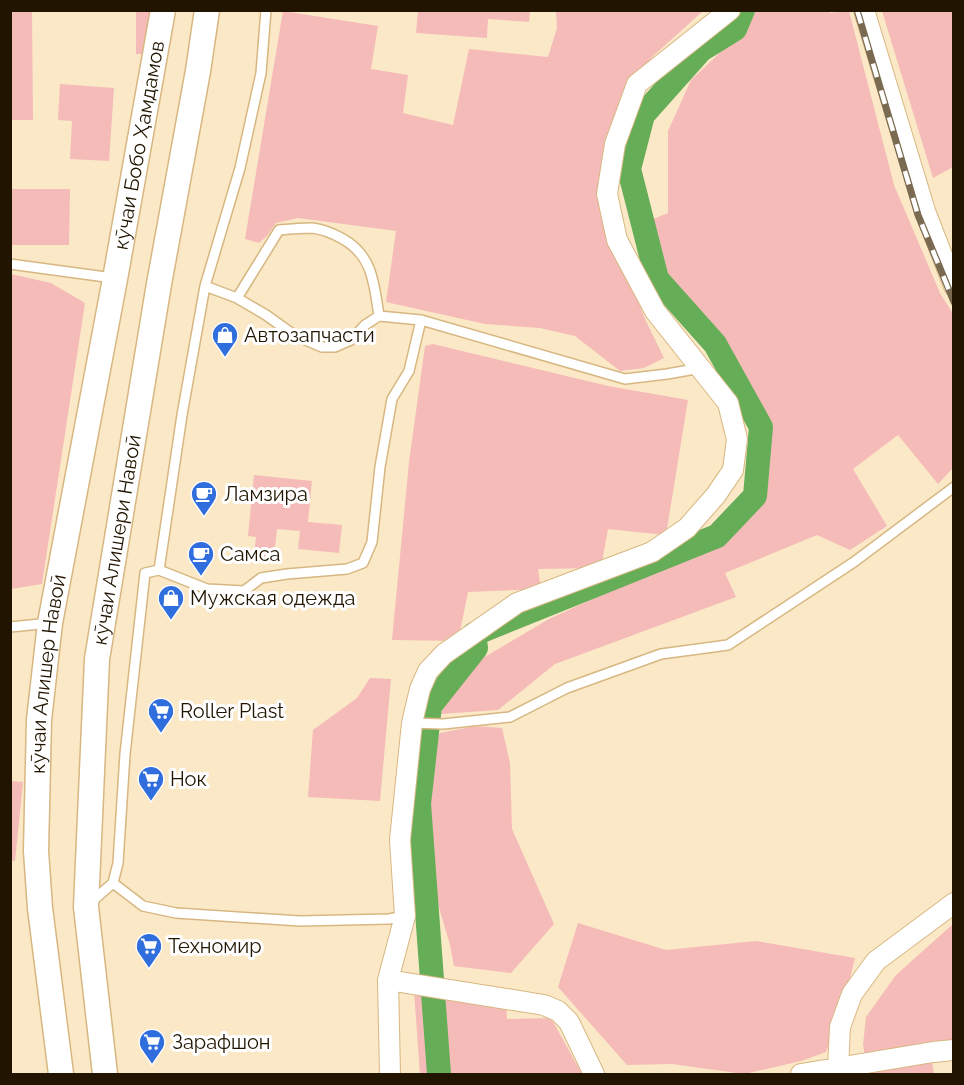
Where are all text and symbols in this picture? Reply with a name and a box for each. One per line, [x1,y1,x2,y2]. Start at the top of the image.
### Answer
street label: кӯчаи Бобо Ҳамдамов [108,39,169,252]
shop icon: Автозапчасти [210,320,240,358]
place label: Автозапчасти [244,323,375,347]
street label: кӯчаи Алишери Навоӣ [87,433,146,647]
cafe icon: Ламзира [189,479,219,517]
place label: Ламзира [224,482,308,506]
cafe icon: Самса [186,539,216,577]
place label: Самса [220,542,281,566]
street label: кӯчаи Алишер Навоӣ [26,572,71,774]
shop icon: Мужская одежда [156,583,186,621]
place label: Мужская одежда [190,586,355,610]
supermarket icon: Roller Plast [146,696,176,734]
place label: Roller Plast [180,699,284,723]
supermarket icon: Нок [136,764,166,802]
place label: Нок [170,767,207,791]
supermarket icon: Техномир [134,931,164,969]
place label: Техномир [168,934,262,958]
supermarket icon: Зарафшон [137,1027,167,1065]
place label: Зарафшон [172,1030,271,1054]

